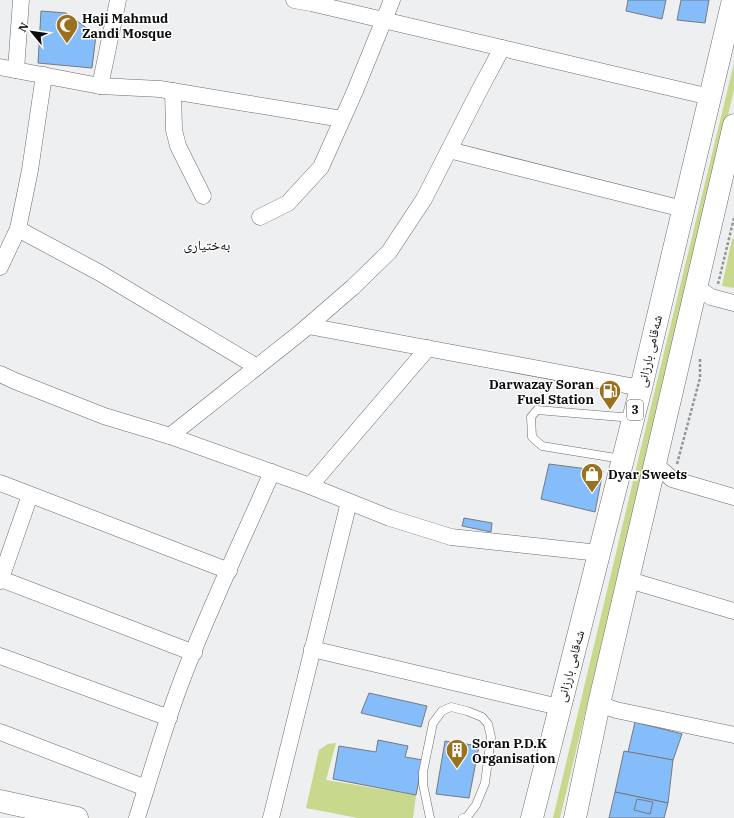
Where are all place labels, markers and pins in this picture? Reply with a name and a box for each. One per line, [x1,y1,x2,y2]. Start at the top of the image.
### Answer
place label: Haji Mahmud Zandi Mosque [82,10,172,42]
mosque icon: Haji Mahmud Zandi Mosque [54,12,80,45]
place label: Darwazay Soran Fuel Station [489,376,594,408]
fuel station icon: Darwazay Soran Fuel Station [597,378,623,411]
shop icon: Dyar Sweets [579,461,605,494]
place label: Dyar Sweets [608,466,688,483]
place label: Soran P.D.K Organisation [472,735,556,767]
building icon: Soran P.D.K Organisation [444,737,470,770]

